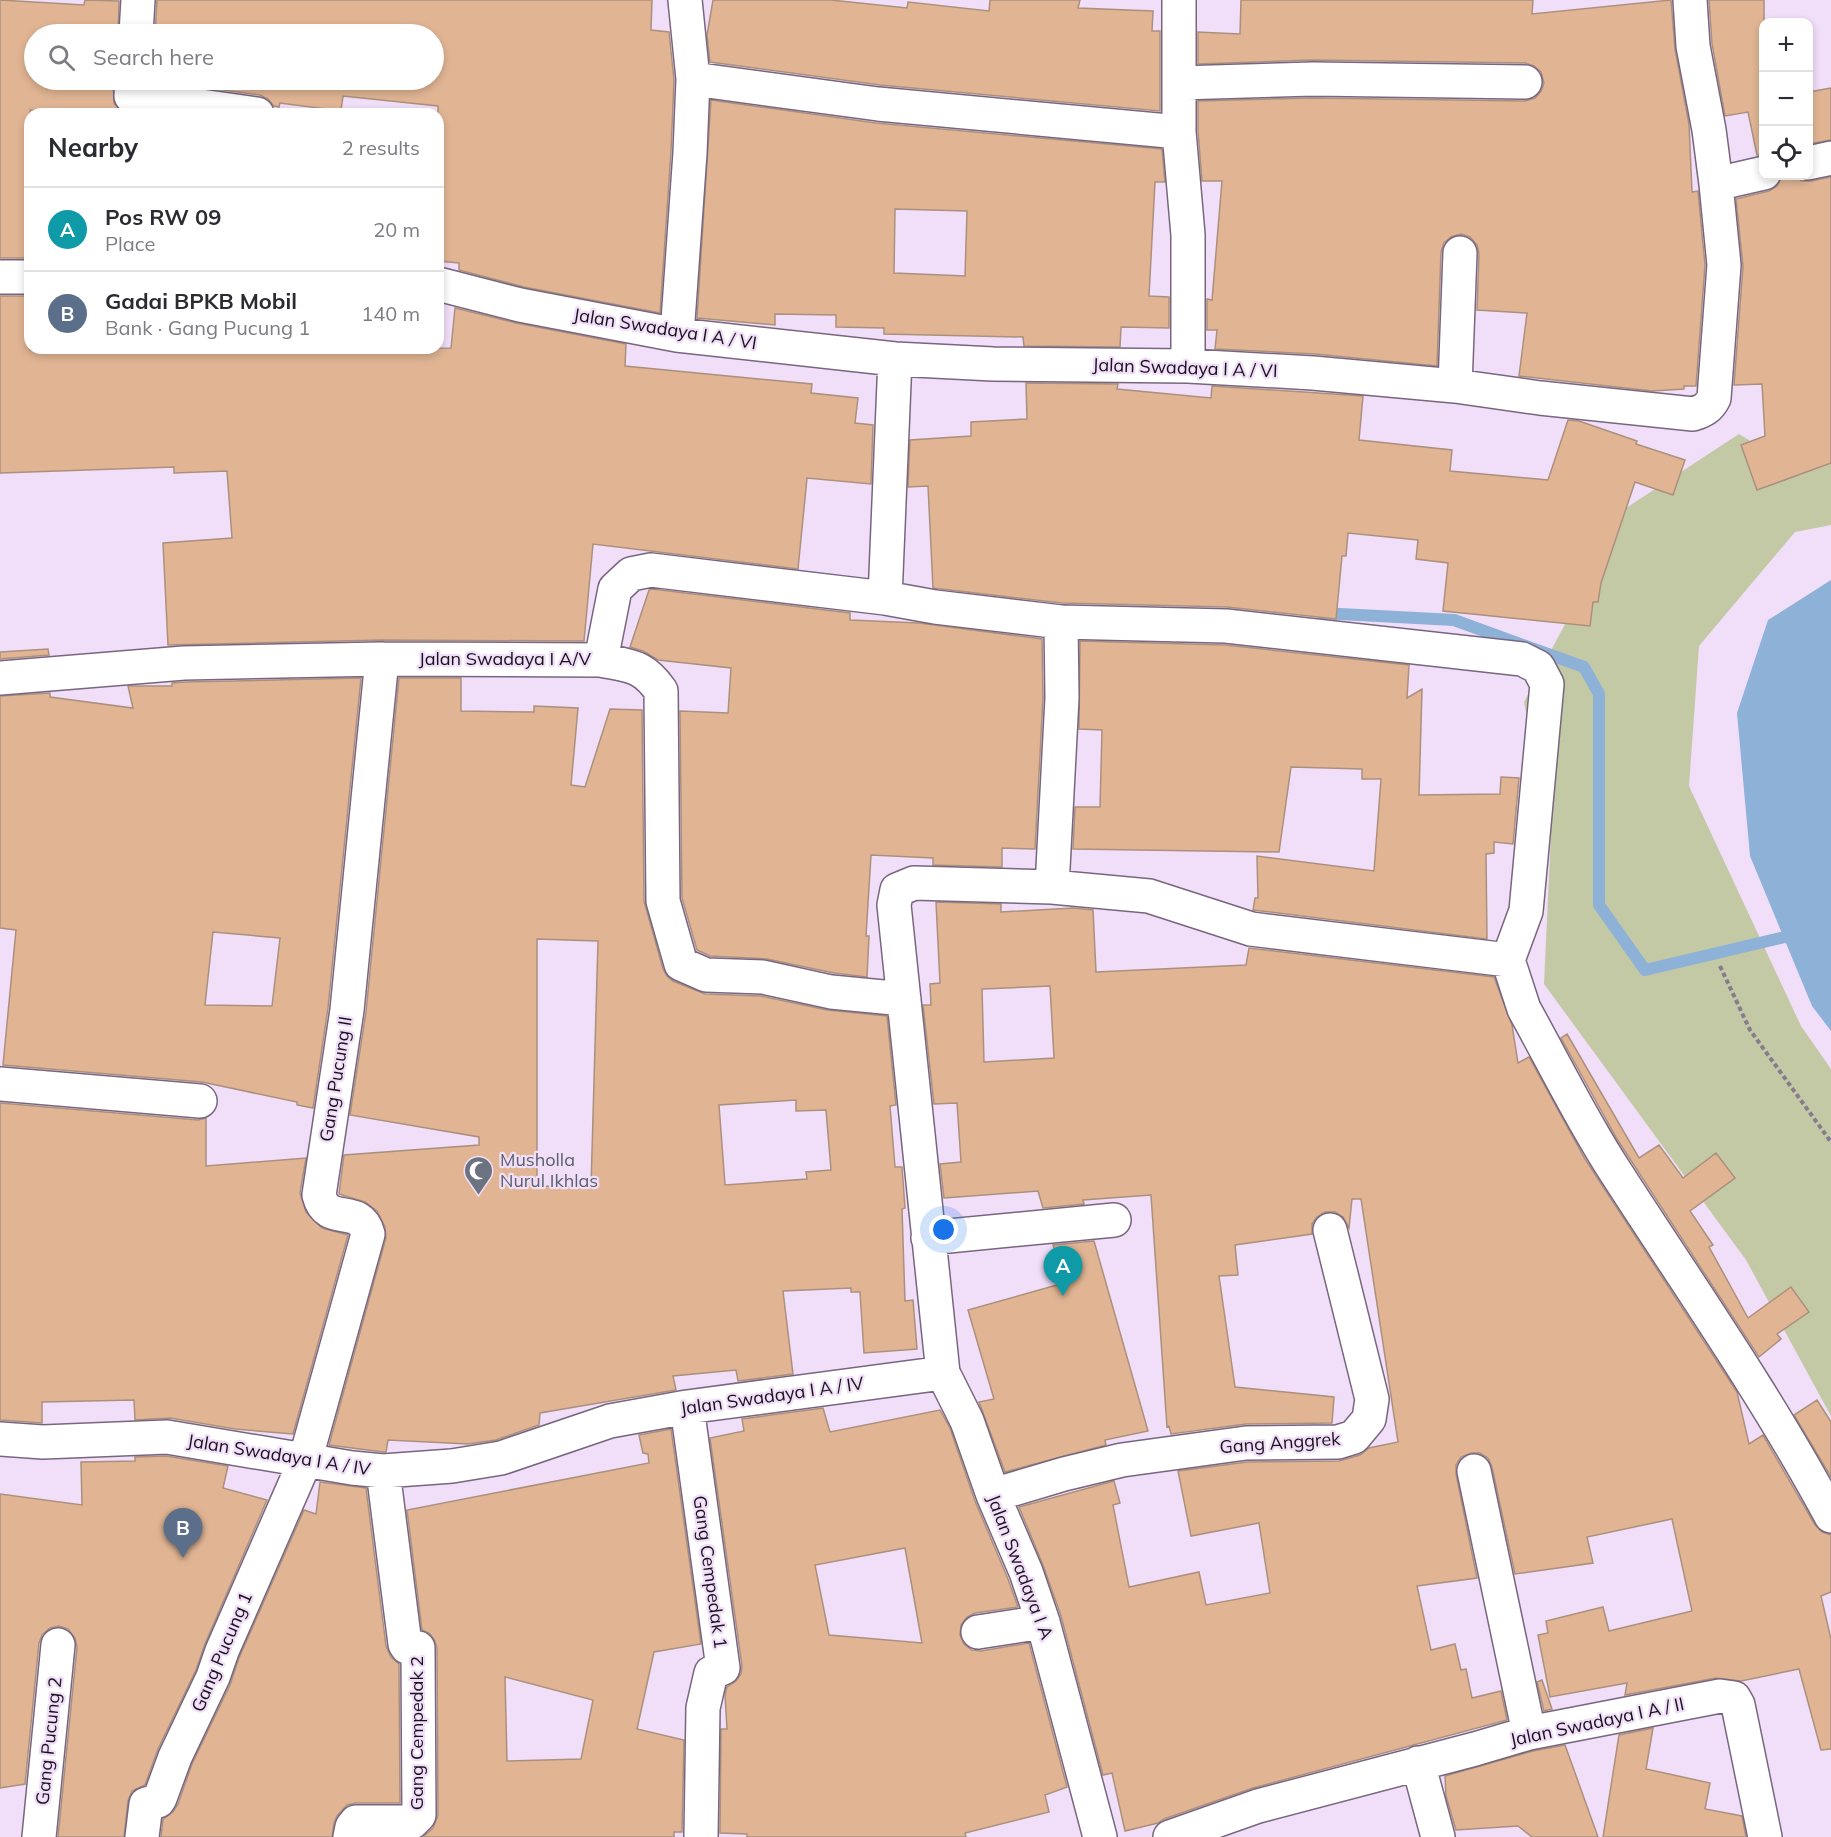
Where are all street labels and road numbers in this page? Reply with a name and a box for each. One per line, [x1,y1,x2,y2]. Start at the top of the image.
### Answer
street label: Jalan Swadaya I A / VI [572,303,758,354]
street label: Jalan Swadaya I A / VI [1092,353,1278,382]
street label: Jalan Swadaya I A/V [419,647,592,670]
street label: Gang Pucung II [314,1015,357,1143]
street label: Jalan Swadaya I A / IV [679,1371,866,1420]
street label: Gang Anggrek [1219,1427,1342,1458]
street label: Jalan Swadaya I A / IV [186,1429,373,1480]
street label: Jalan Swadaya I A [982,1491,1059,1643]
street label: Gang Cempedak 1 [688,1494,733,1650]
street label: Gang Pucung 1 [186,1588,257,1715]
street label: Gang Cempedak 2 [405,1656,428,1810]
street label: Gang Pucung 2 [30,1676,67,1806]
street label: Jalan Swadaya I A / II [1508,1692,1686,1751]

